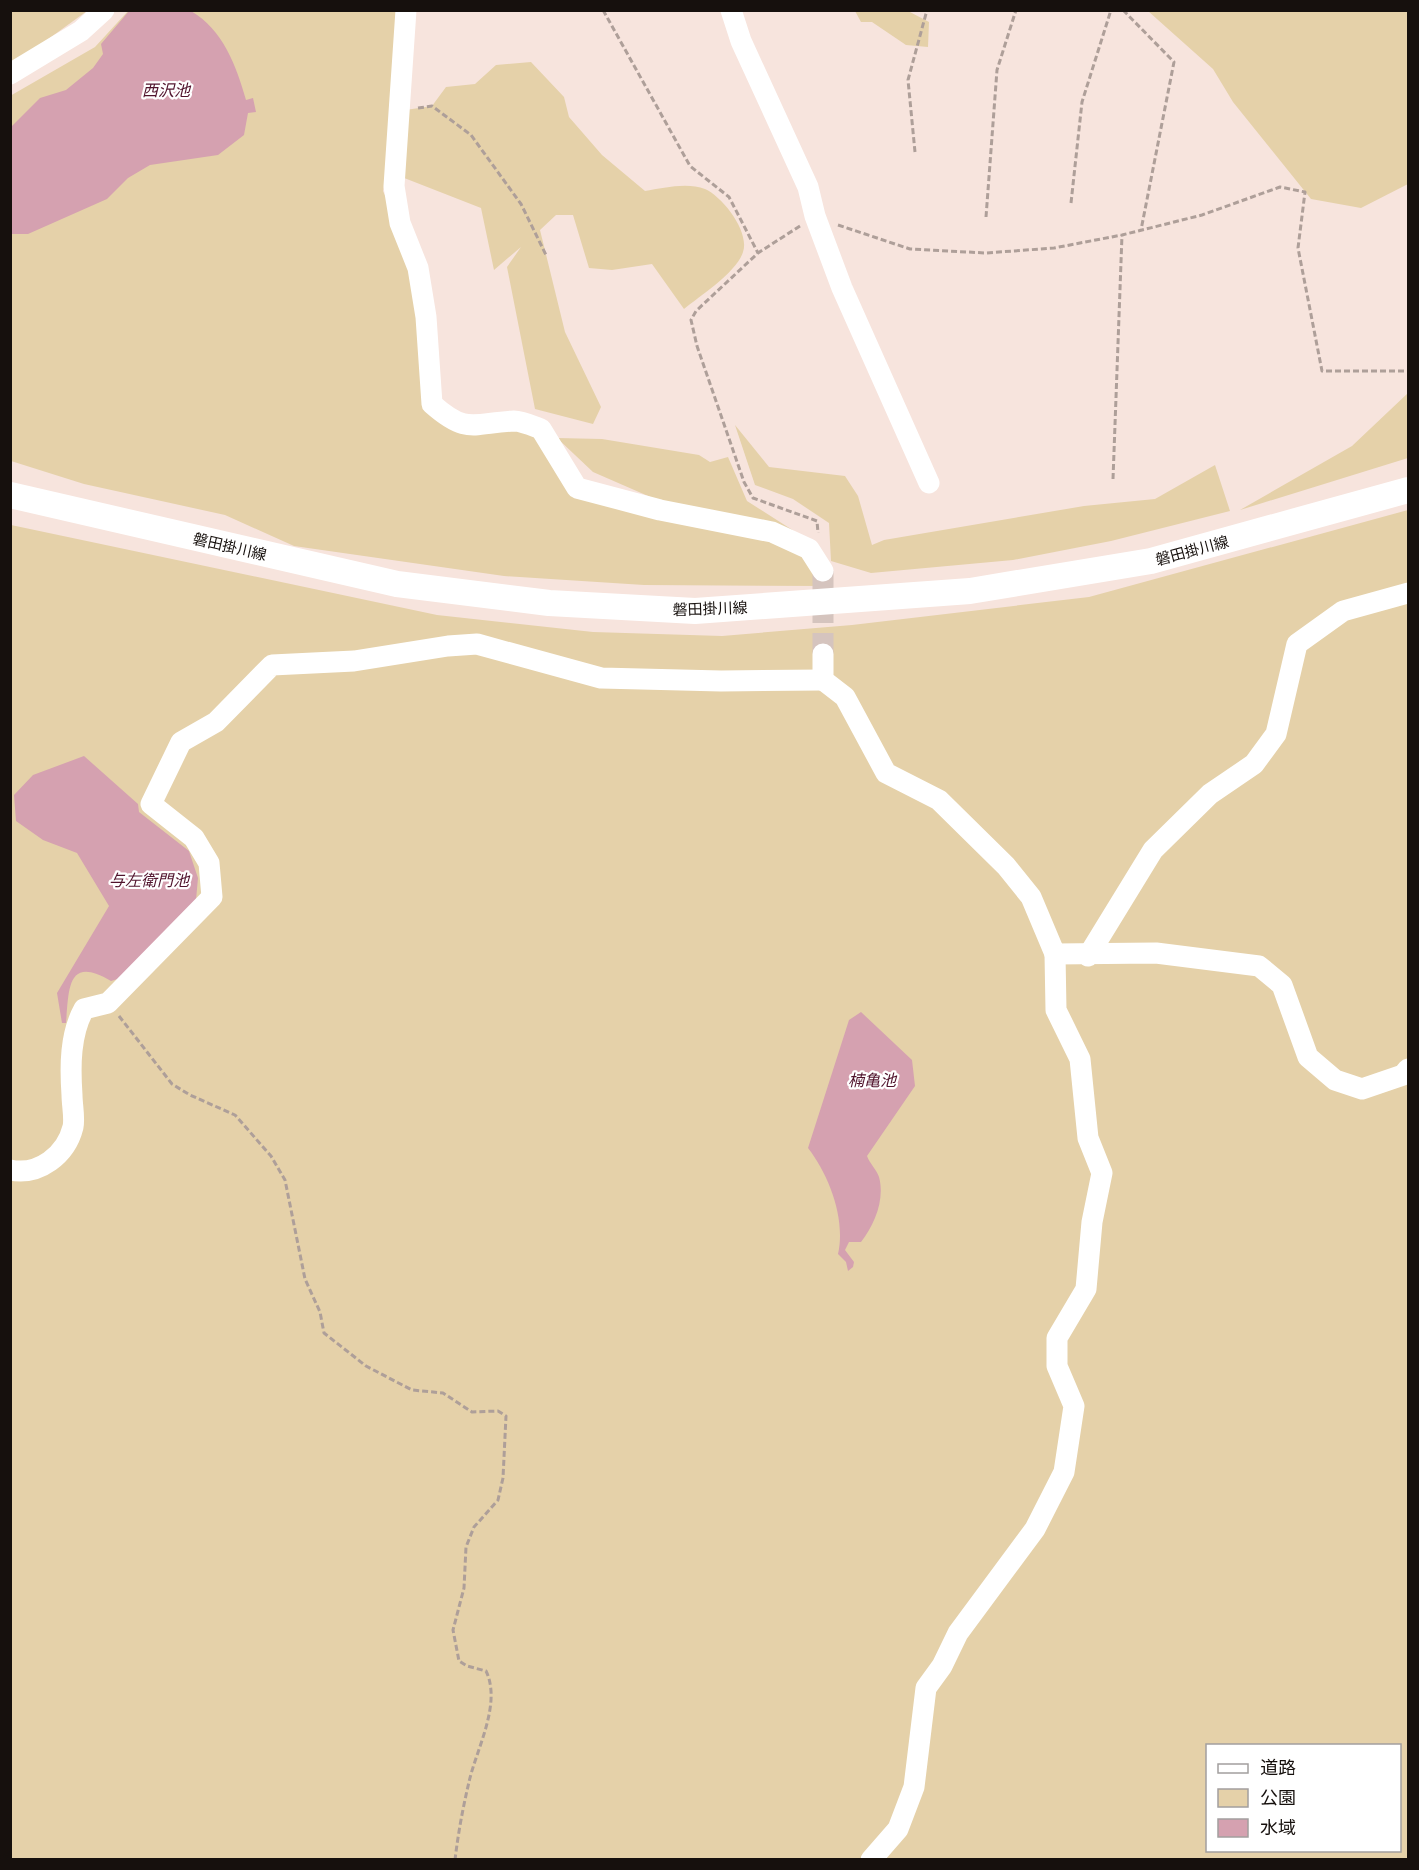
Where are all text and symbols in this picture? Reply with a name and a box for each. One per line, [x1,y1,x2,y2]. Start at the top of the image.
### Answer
water label: 西沢池 [142,79,192,101]
street label: 磐田掛川線 [191,528,269,564]
street label: 磐田掛川線 [1153,531,1231,569]
street label: 磐田掛川線 [672,597,748,619]
water label: 与左衛門池 [109,869,191,891]
water label: 楠亀池 [848,1069,898,1091]
legend [1206,1744,1401,1852]
text: 道路 [1260,1755,1296,1779]
text: 公園 [1260,1785,1296,1809]
text: 水域 [1260,1815,1296,1839]

